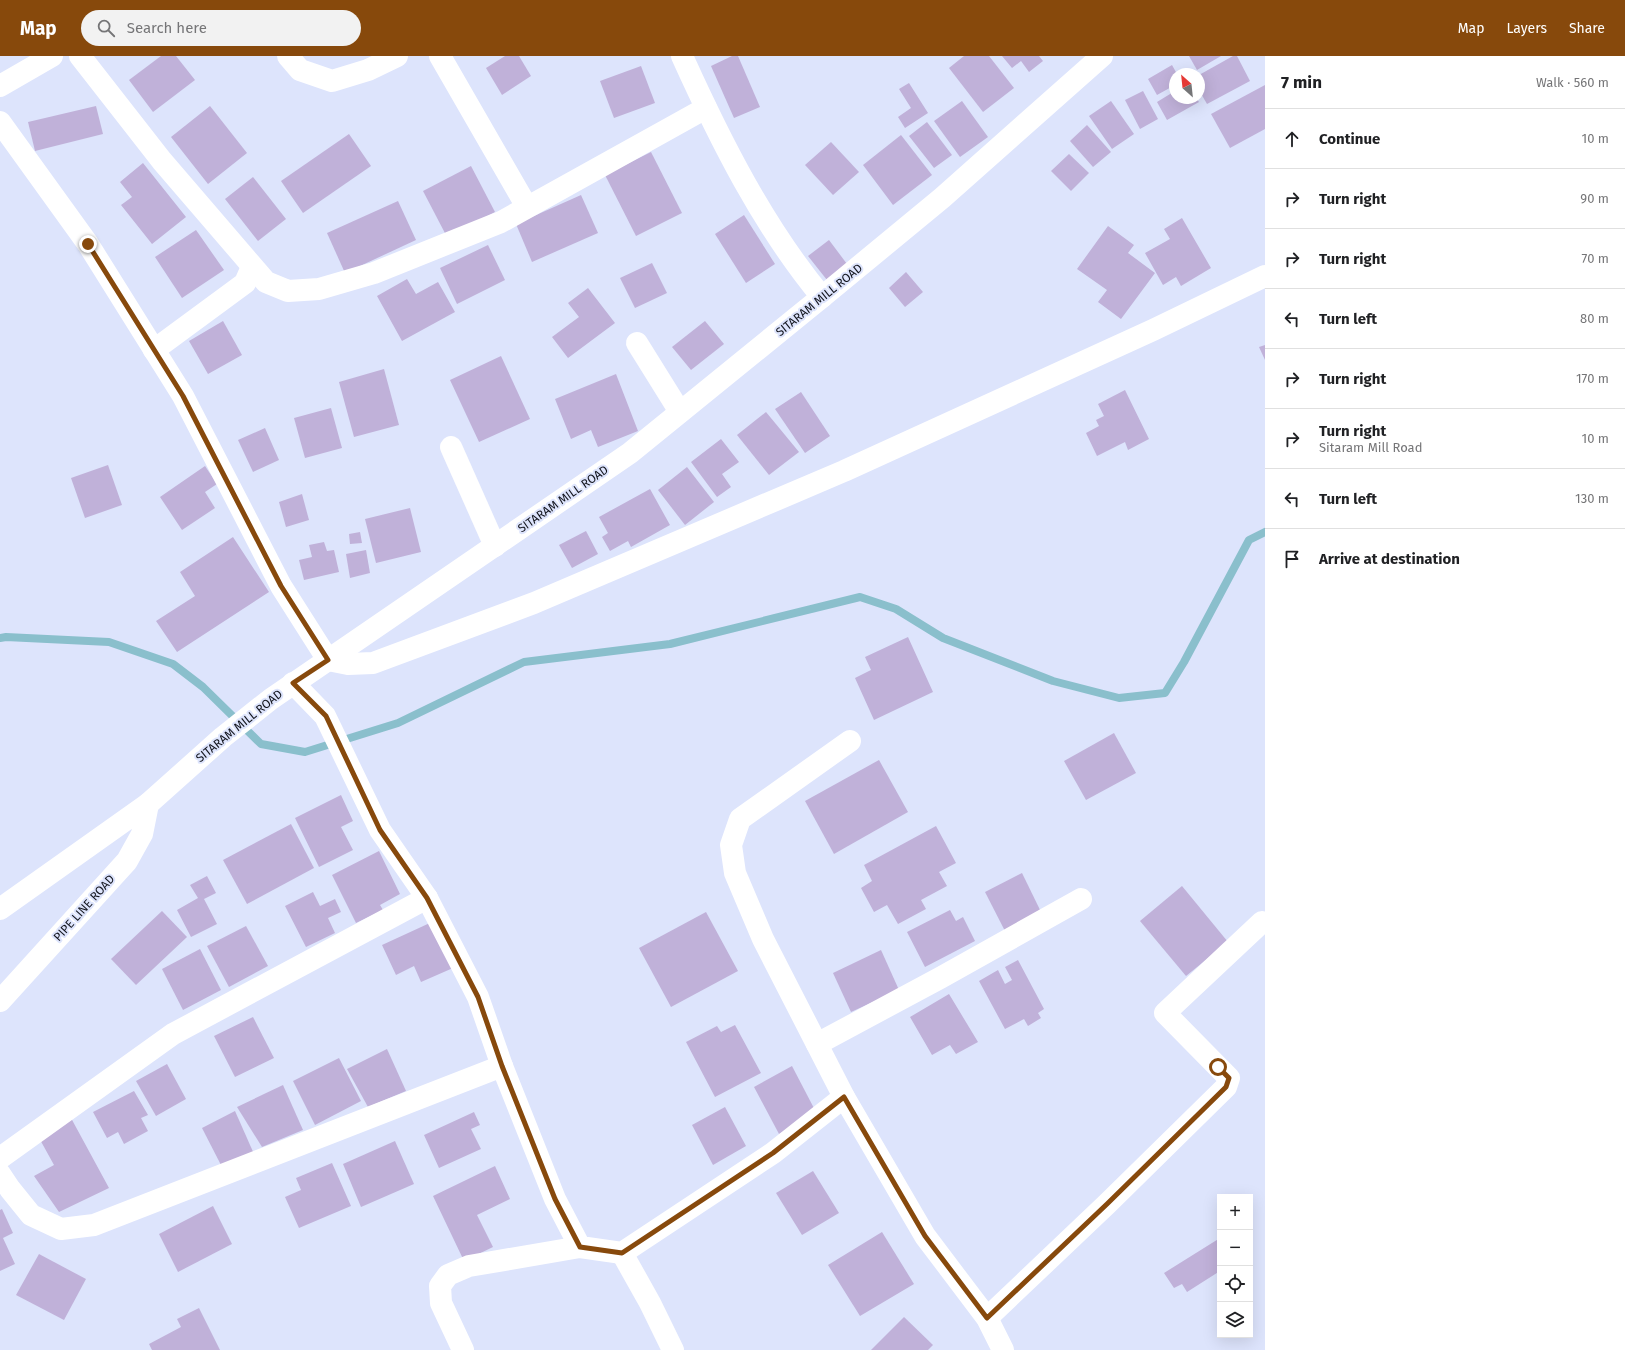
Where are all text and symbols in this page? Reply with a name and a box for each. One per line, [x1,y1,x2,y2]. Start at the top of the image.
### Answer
search box [81,10,361,46]
text: Map [20,17,57,40]
icon: search [95,17,117,39]
text: Search here [127,19,207,37]
text: Map [1458,20,1484,37]
text: Layers [1506,20,1547,37]
text: Share [1569,20,1605,37]
north arrow [1169,68,1205,104]
text: 7 min [1281,72,1322,93]
text: Walk · 560 m [1536,75,1609,90]
icon: ahead [1281,128,1303,150]
text: Continue [1319,130,1380,148]
text: 10 m [1582,131,1609,146]
icon: right [1281,188,1303,210]
text: Turn right [1319,190,1386,208]
text: 90 m [1580,191,1609,206]
route end [79,235,97,253]
icon: right [1281,248,1303,270]
text: Turn right [1319,250,1386,268]
text: 70 m [1582,251,1609,266]
street label: SITARAM MILL ROAD [773,261,865,339]
icon: left [1281,308,1303,330]
text: Turn left [1319,310,1377,328]
text: 80 m [1580,311,1609,326]
icon: right [1281,368,1303,390]
text: Turn right [1319,370,1386,388]
text: 170 m [1576,371,1609,386]
text: Turn right [1319,422,1386,440]
icon: right [1281,428,1303,450]
text: 10 m [1582,431,1609,446]
text: Sitaram Mill Road [1319,440,1422,455]
street label: SITARAM MILL ROAD [515,462,611,535]
icon: left [1281,488,1303,510]
text: Turn left [1319,490,1377,508]
text: 130 m [1575,491,1609,506]
icon: arrive [1281,548,1303,570]
text: Arrive at destination [1319,550,1460,568]
street label: SITARAM MILL ROAD [193,687,285,765]
street label: PIPE LINE ROAD [51,872,118,944]
route start [1209,1058,1227,1076]
map controls [1217,1194,1253,1338]
button: + [1217,1194,1253,1230]
button: − [1217,1230,1253,1266]
button: locate [1217,1266,1253,1302]
button: layers [1217,1302,1253,1338]

